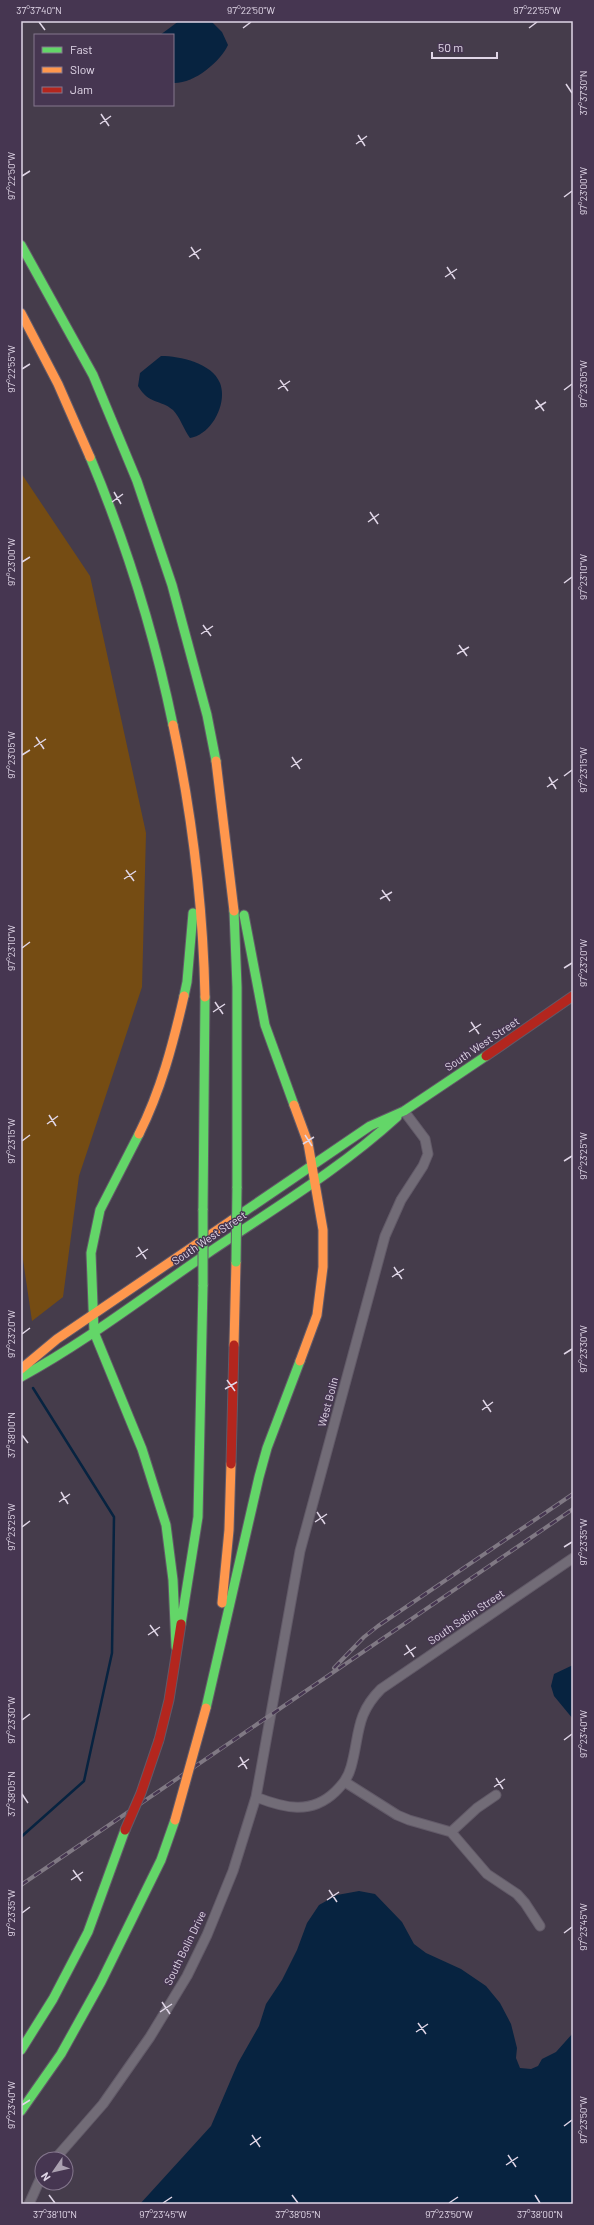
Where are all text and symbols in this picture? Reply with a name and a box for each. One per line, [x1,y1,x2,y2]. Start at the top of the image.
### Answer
text: 37°37'40"N [16,4,62,16]
text: 97°22'50"W [227,4,275,16]
text: 97°22'55"W [513,4,561,16]
legend [34,34,174,106]
scale bar [432,34,497,60]
text: 50 m [438,40,463,54]
text: Fast [70,42,93,56]
text: Slow [70,62,95,76]
text: 37°37'30"N [577,70,589,116]
text: Jam [70,82,93,96]
text: 97°22'50"W [5,152,17,200]
text: 97°23'00"W [577,167,589,215]
text: 97°22'55"W [5,345,17,393]
text: 97°23'05"W [577,360,589,408]
text: 97°23'00"W [5,538,17,586]
text: 97°23'10"W [577,554,589,600]
text: 97°23'05"W [5,731,17,779]
text: 97°23'15"W [577,747,589,793]
text: 97°23'10"W [5,925,17,971]
text: 97°23'20"W [577,939,589,987]
street label: South West Street [442,1014,521,1073]
text: 97°23'15"W [5,1118,17,1164]
text: 97°23'25"W [577,1132,589,1180]
street label: South West Street [169,1208,248,1267]
text: 97°23'20"W [5,1310,17,1358]
text: 97°23'30"W [577,1325,589,1373]
street label: West Bolin [315,1376,340,1428]
text: 37°38'00"N [5,1412,17,1458]
text: 97°23'25"W [5,1503,17,1551]
text: 97°23'35"W [577,1518,589,1566]
street label: South Sabin Street [425,1586,506,1647]
text: 97°23'30"W [5,1696,17,1744]
text: 97°23'40"W [577,1710,589,1758]
text: 37°38'05"N [5,1771,17,1817]
text: 97°23'35"W [5,1889,17,1937]
text: 97°23'45"W [577,1903,589,1951]
street label: South Bolin Drive [161,1908,208,1987]
text: 97°23'40"W [5,2081,17,2129]
text: 97°23'50"W [577,2096,589,2144]
north arrow [34,2151,74,2191]
text: N [38,2170,53,2184]
text: 37°38'10"N [33,2208,77,2220]
text: 97°23'45"W [139,2208,187,2220]
text: 37°38'05"N [275,2208,321,2220]
text: 97°23'50"W [425,2208,473,2220]
text: 37°38'00"N [517,2208,563,2220]

